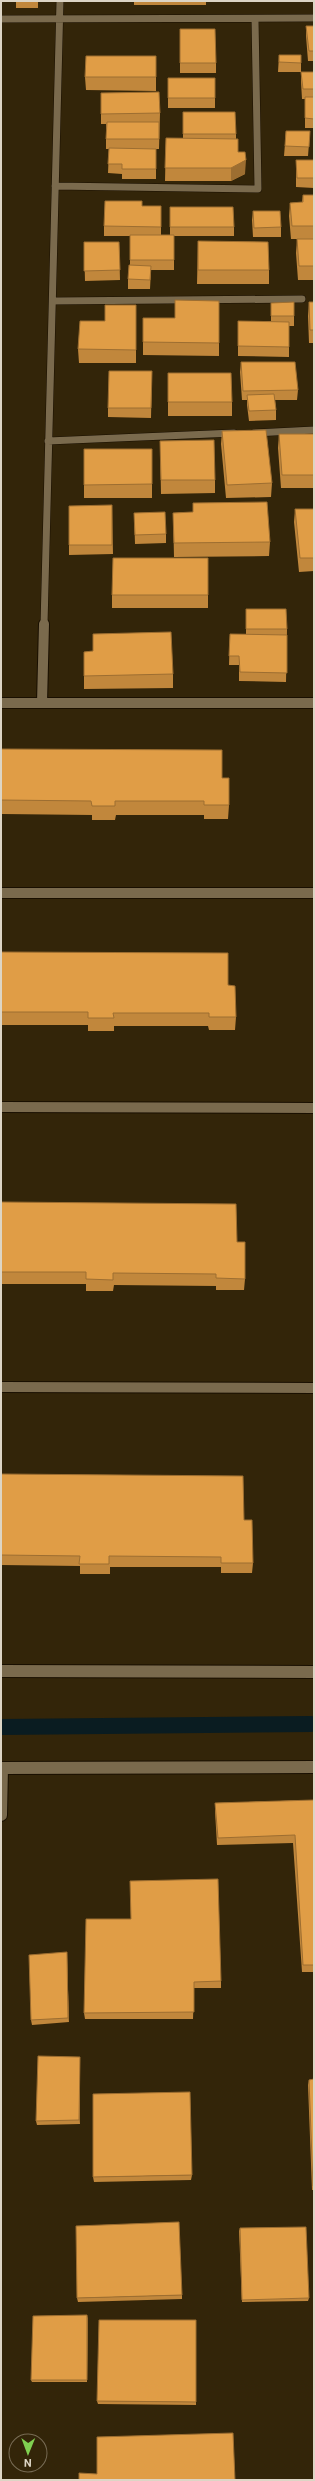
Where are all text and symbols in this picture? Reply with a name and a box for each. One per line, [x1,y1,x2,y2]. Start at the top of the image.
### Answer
north arrow [8,2433,48,2473]
text: N [24,2456,32,2469]

